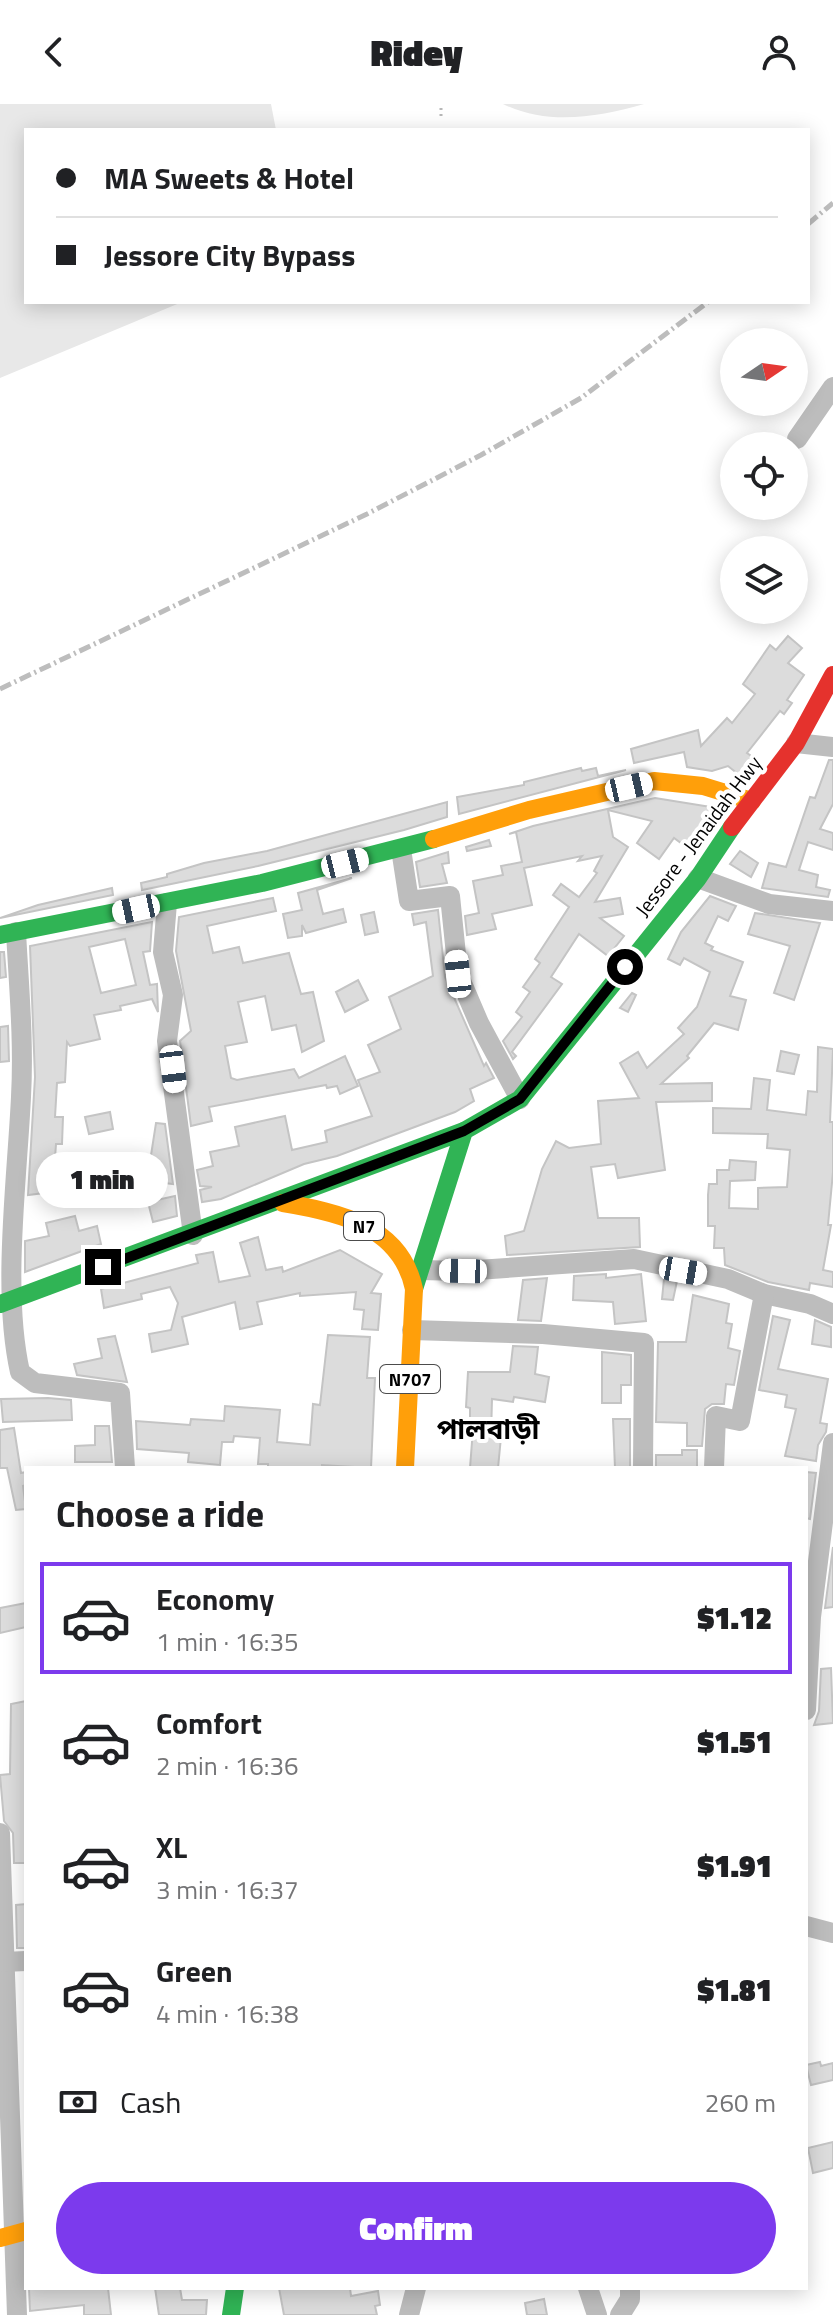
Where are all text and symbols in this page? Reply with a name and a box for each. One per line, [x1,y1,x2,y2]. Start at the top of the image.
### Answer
text: Ridey [370,25,463,80]
icon: back [32,30,76,74]
icon: person [757,30,801,74]
text: MA Sweets & Hotel [104,155,354,201]
text: Jessore City Bypass [104,232,355,278]
north arrow [720,328,808,416]
map controls [720,328,808,624]
button: locate [720,432,808,520]
button: layers [720,536,808,624]
street label: Jessore - Jenaidah Hwy [627,749,769,923]
car [603,770,655,804]
car [319,846,371,880]
car [110,892,162,926]
car [444,949,472,999]
route start [607,949,643,985]
car [158,1044,188,1094]
callout: 1 min [37,1151,169,1207]
text: 1 min [70,1160,134,1199]
road number: N7 [344,1212,384,1240]
route end [85,1249,121,1285]
car [657,1255,709,1287]
car [439,1259,487,1283]
road number: N707 [380,1365,440,1393]
district label: পালবাড়ী [437,1407,540,1450]
text: Choose a ride [56,1486,264,1541]
text: Economy [156,1576,274,1622]
icon: car [60,1582,132,1654]
text: $1.12 [698,1595,772,1641]
text: 1 min · 16:35 [156,1622,299,1661]
text: Comfort [156,1700,262,1746]
icon: car [60,1706,132,1778]
text: $1.51 [698,1719,772,1765]
text: 2 min · 16:36 [156,1746,299,1785]
text: XL [156,1824,187,1870]
icon: car [60,1830,132,1902]
text: $1.91 [698,1843,772,1889]
text: 3 min · 16:37 [156,1870,299,1909]
text: Green [156,1948,233,1994]
icon: car [60,1954,132,2026]
text: $1.81 [698,1967,772,2013]
text: 4 min · 16:38 [156,1994,299,2033]
text: Cash [120,2079,181,2125]
icon: cash [56,2080,100,2124]
text: 260 m [705,2083,776,2122]
button: Confirm [56,2182,776,2274]

